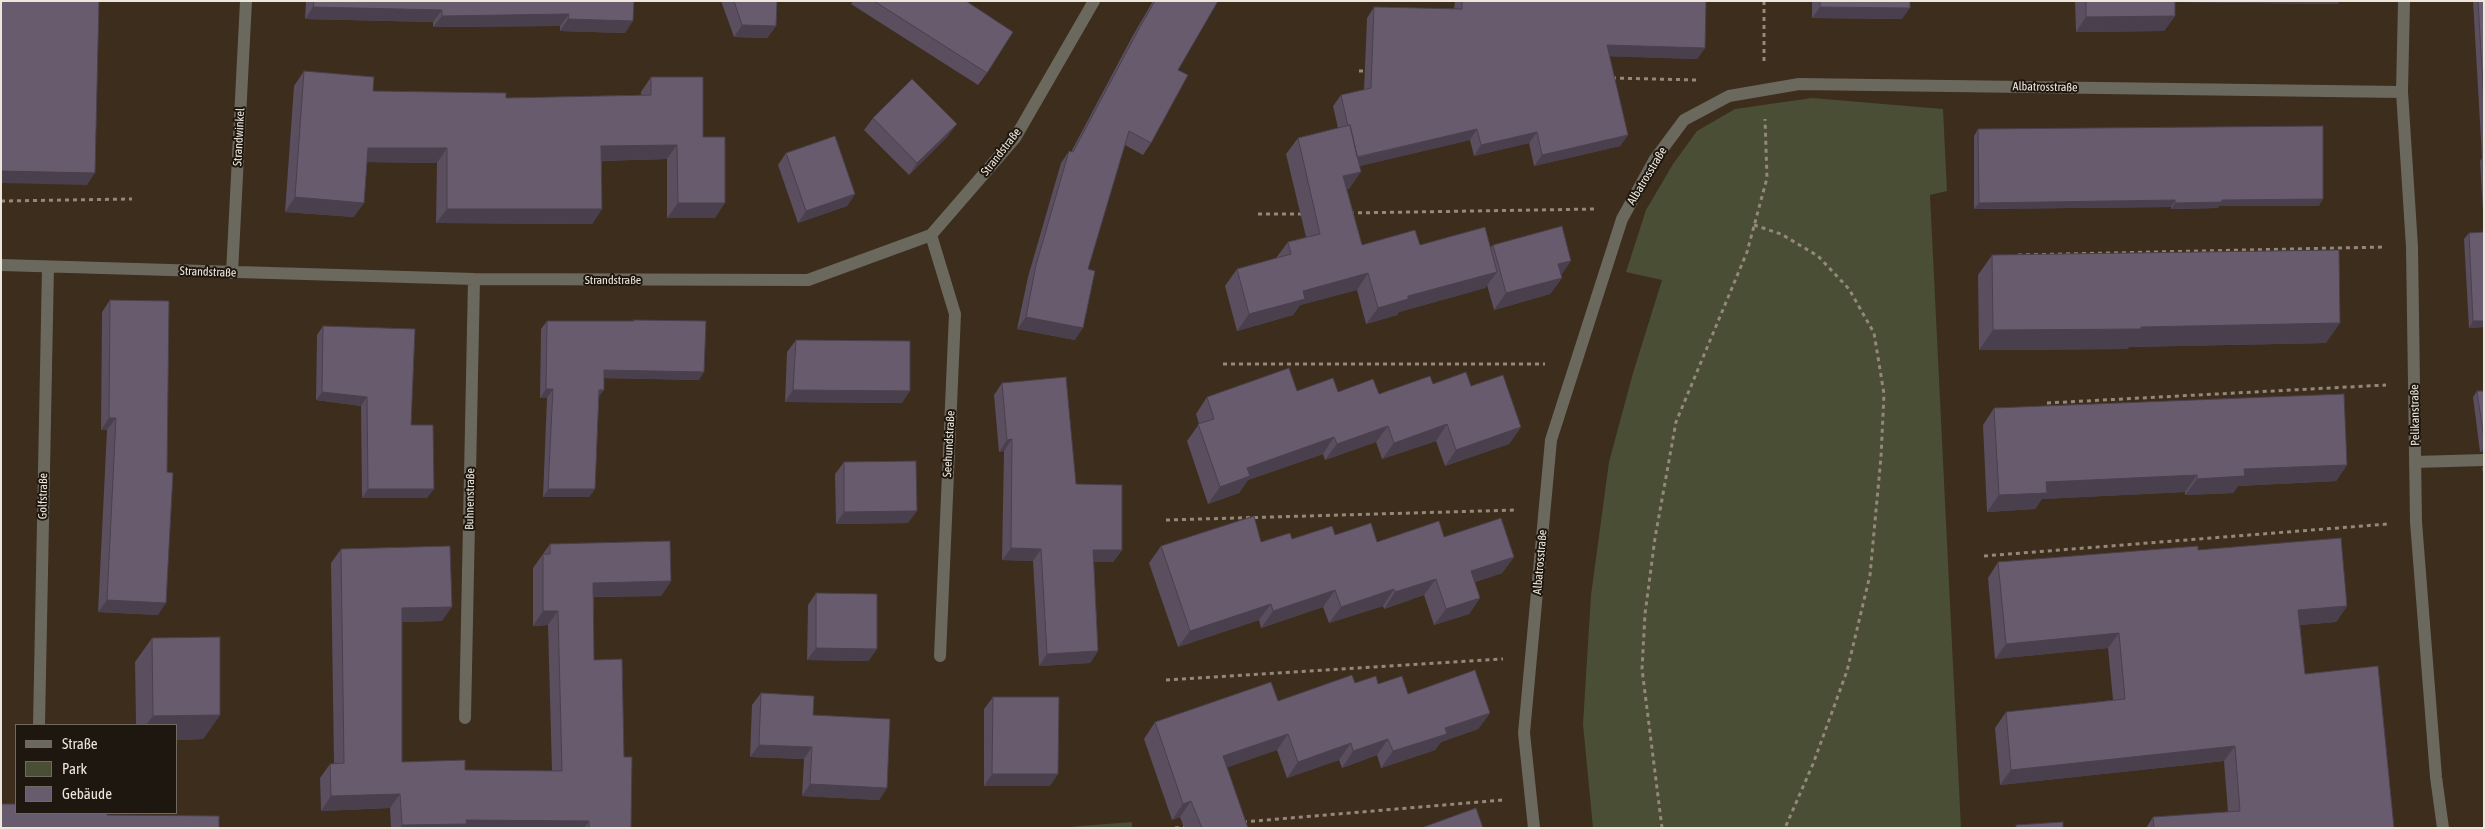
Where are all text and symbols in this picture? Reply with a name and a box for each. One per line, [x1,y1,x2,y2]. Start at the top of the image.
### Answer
street label: Albatrosstraße [2012,79,2078,95]
street label: Strandwinkel [230,108,248,166]
street label: Strandstraße [978,125,1024,179]
street label: Albatrosstraße [1624,144,1670,208]
street label: Strandstraße [179,264,237,280]
street label: Strandstraße [585,273,641,287]
street label: Pelikanstraße [2407,384,2423,446]
street label: Seehundstraße [940,410,958,478]
street label: Buhnenstraße [462,468,478,530]
street label: Golfstraße [35,473,51,519]
street label: Albatrosstraße [1530,529,1550,595]
legend [15,724,178,814]
text: Straße [62,735,98,752]
text: Park [62,760,87,777]
text: Gebäude [62,785,112,802]

